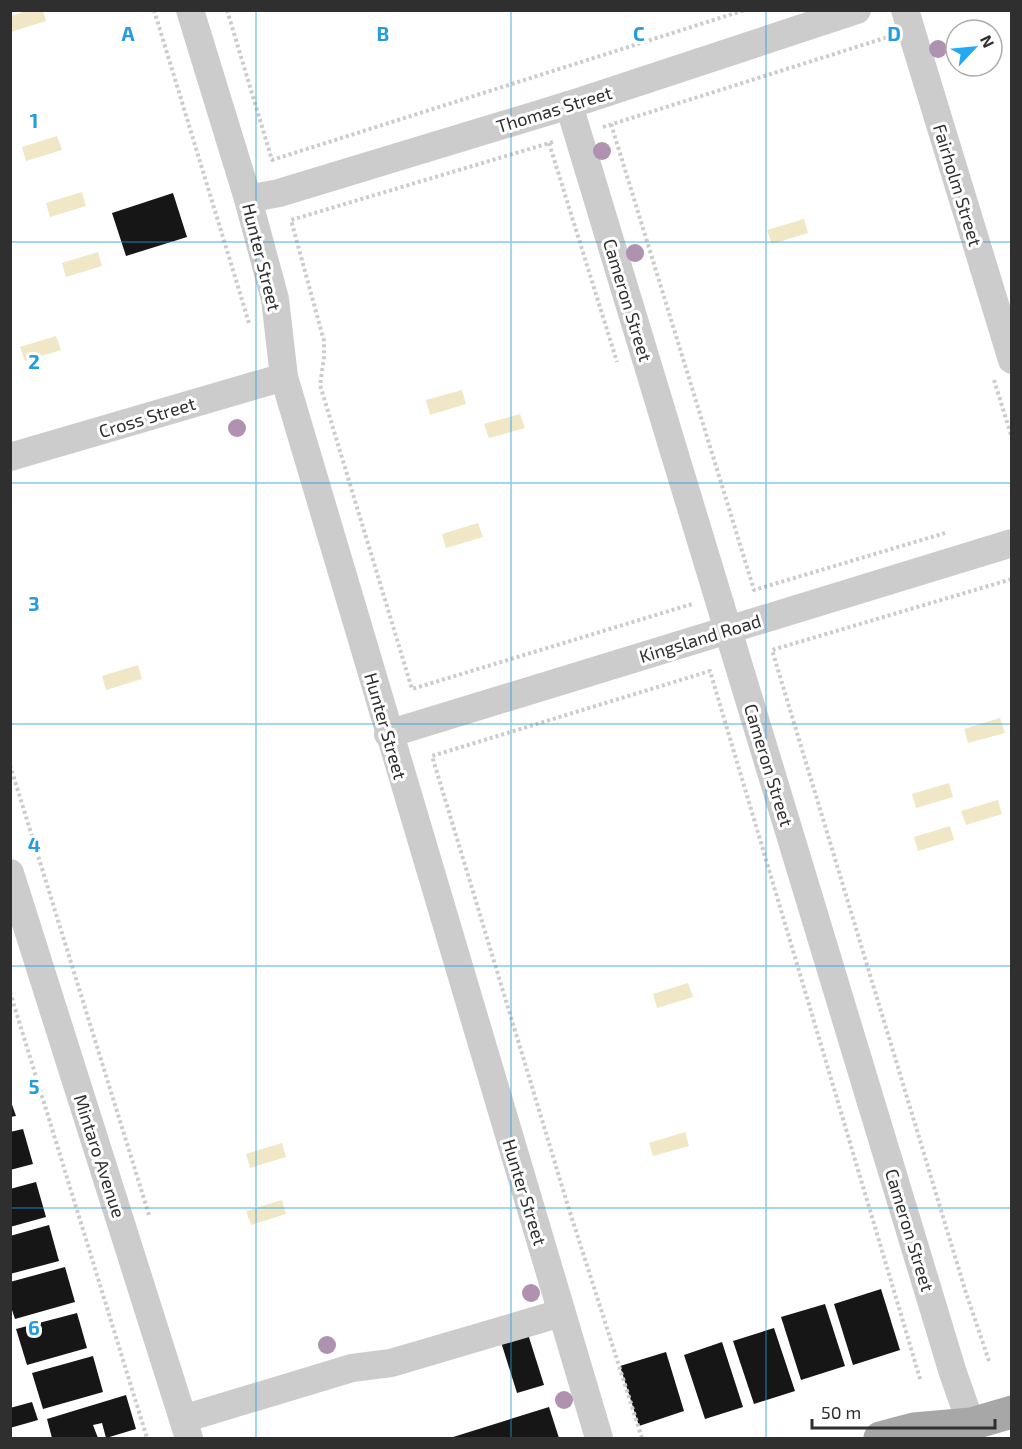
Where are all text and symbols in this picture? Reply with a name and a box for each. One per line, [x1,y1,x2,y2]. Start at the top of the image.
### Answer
north arrow [944,18,1004,78]
text: A [121,21,135,45]
text: B [377,21,389,45]
text: C [633,21,645,45]
text: D [887,21,901,45]
text: N [977,32,999,51]
street label: Thomas Street [493,81,615,137]
text: 1 [30,108,38,132]
street label: Fairholm Street [929,121,987,249]
street label: Hunter Street [238,201,286,313]
street label: Cameron Street [599,236,657,364]
text: 2 [28,349,40,373]
street label: Cross Street [96,392,198,442]
text: 3 [28,591,40,615]
street label: Kingsland Road [636,609,764,667]
street label: Hunter Street [360,670,412,782]
street label: Cameron Street [740,701,798,829]
text: 4 [28,832,41,856]
text: 5 [28,1074,40,1098]
street label: Mintaro Avenue [70,1091,130,1221]
street label: Hunter Street [498,1136,552,1248]
street label: Cameron Street [881,1166,939,1294]
text: 6 [28,1315,40,1339]
scale bar [812,1392,995,1430]
text: 50 m [821,1401,861,1423]

